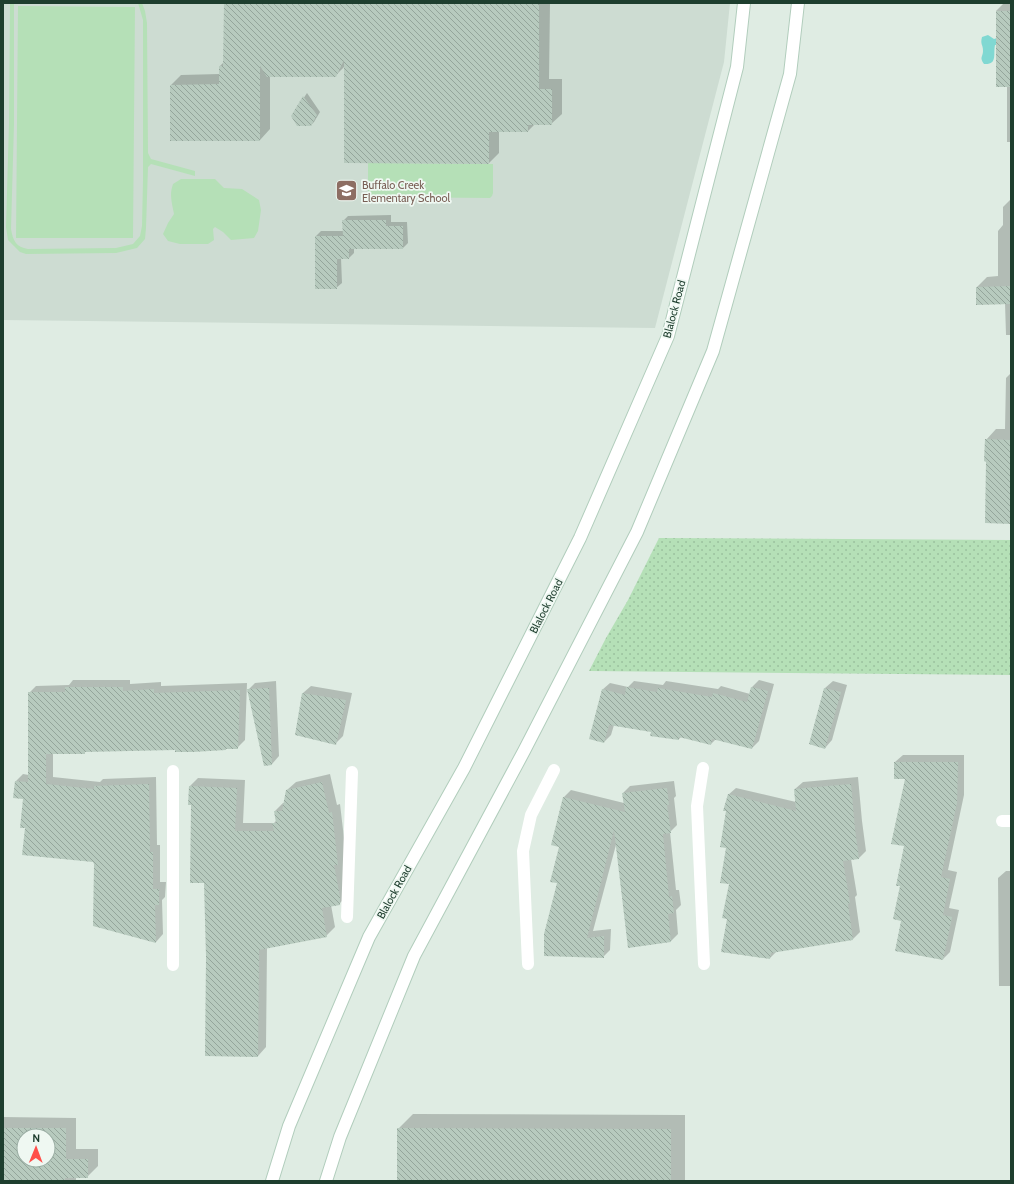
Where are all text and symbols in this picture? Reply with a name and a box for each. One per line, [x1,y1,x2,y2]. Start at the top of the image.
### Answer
school or university icon: Buffalo Creek Elementary School [334,178,360,204]
place label: Buffalo Creek Elementary School [362,178,451,205]
street label: Blalock Road [660,279,688,339]
street label: Blalock Road [526,576,566,636]
street label: Blalock Road [374,863,414,921]
north arrow [16,1128,56,1168]
text: N [32,1131,40,1145]

